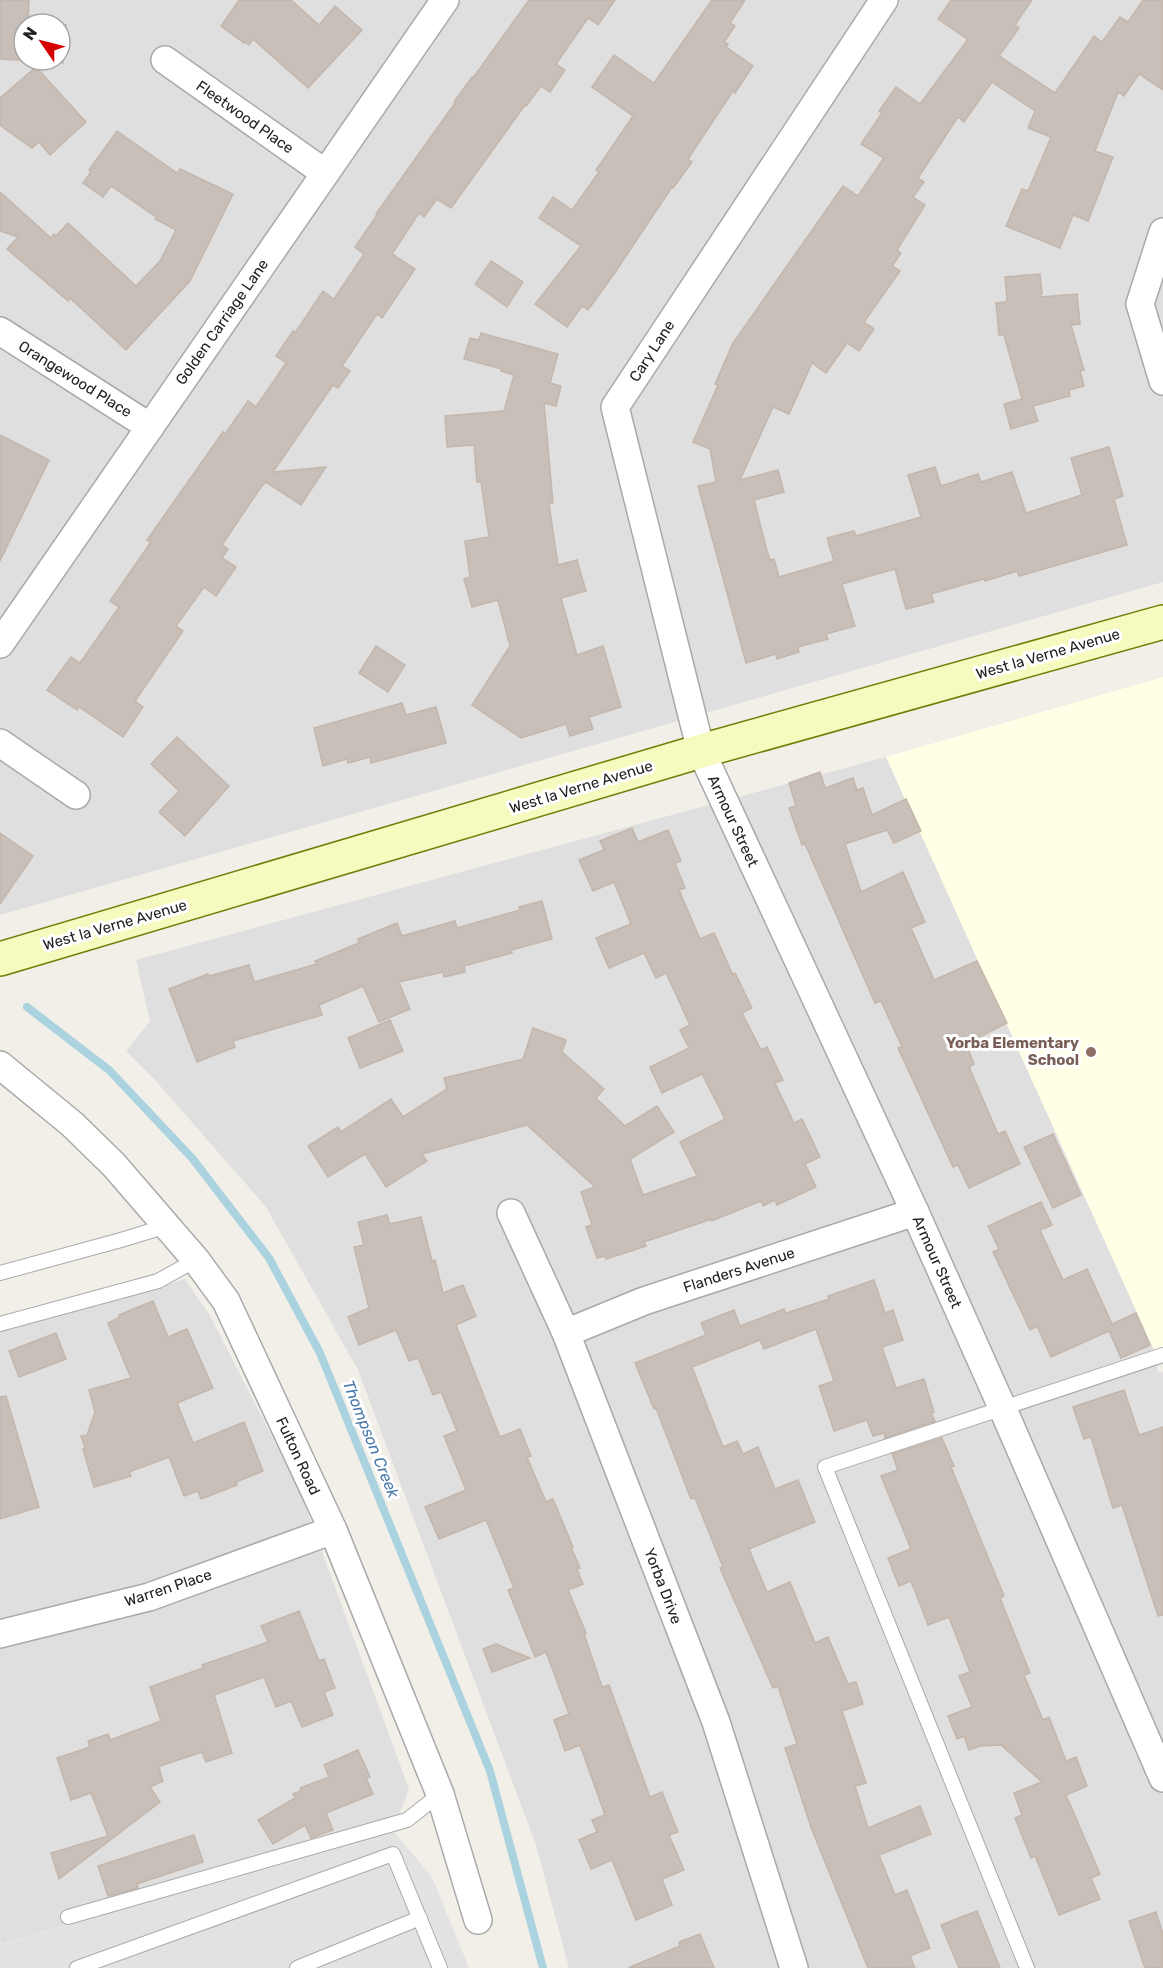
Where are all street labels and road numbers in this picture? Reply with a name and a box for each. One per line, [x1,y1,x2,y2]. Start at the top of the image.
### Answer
street label: Fleetwood Place [193,77,297,157]
street label: Golden Carriage Lane [172,256,272,388]
street label: Cary Lane [625,317,679,385]
street label: Orangewood Place [15,337,135,421]
street label: West la Verne Avenue [974,625,1122,683]
street label: West la Verne Avenue [507,757,655,817]
street label: Armour Street [704,772,762,870]
street label: West la Verne Avenue [41,896,189,954]
street label: Armour Street [909,1213,965,1311]
street label: Flanders Avenue [681,1243,797,1297]
street label: Fulton Road [272,1414,324,1498]
street label: Yorba Drive [640,1546,686,1626]
street label: Warren Place [122,1565,214,1611]

